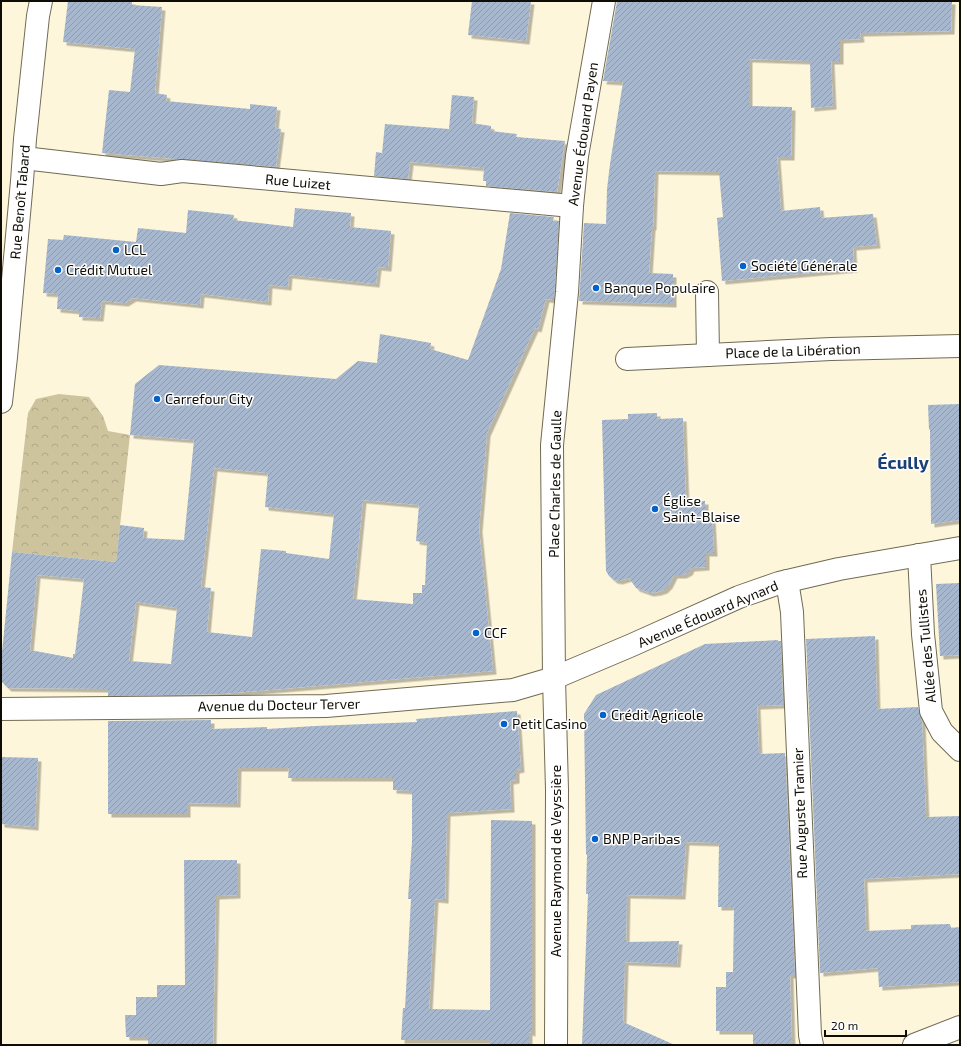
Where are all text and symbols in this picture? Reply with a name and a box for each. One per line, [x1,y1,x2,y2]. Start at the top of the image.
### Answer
street label: Avenue Édouard Payen [564,61,601,207]
street label: Rue Benoît Tabard [6,144,33,260]
street label: Rue Luizet [264,170,332,193]
place label: LCL [124,241,146,258]
marker: LCL [111,245,121,255]
place label: Société Générale [751,257,858,274]
place label: Crédit Mutuel [66,261,153,278]
marker: Société Générale [738,261,748,271]
marker: Crédit Mutuel [53,265,63,275]
place label: Banque Populaire [604,279,716,296]
marker: Banque Populaire [591,283,601,293]
street label: Place de la Libération [725,340,861,361]
place label: Carrefour City [165,390,254,407]
marker: Carrefour City [152,394,162,404]
street label: Place Charles de Gaulle [545,410,564,558]
district label: Écully [877,451,930,473]
place label: Église Saint-Blaise [663,492,740,525]
marker: Église Saint-Blaise [650,504,660,514]
street label: Avenue Édouard Aynard [635,576,781,651]
street label: Allée des Tullistes [912,588,939,704]
place label: CCF [484,624,508,641]
marker: CCF [471,628,481,638]
street label: Avenue du Docteur Terver [198,695,361,714]
place label: Crédit Agricole [611,706,704,723]
marker: Crédit Agricole [598,710,608,720]
place label: Petit Casino [512,715,587,732]
marker: Petit Casino [499,719,509,729]
street label: Rue Auguste Tramier [789,747,810,879]
street label: Avenue Raymond de Veyssière [547,765,564,957]
place label: BNP Paribas [603,830,680,847]
marker: BNP Paribas [590,834,600,844]
scale bar [825,1012,906,1038]
text: 20 m [831,1018,858,1032]

